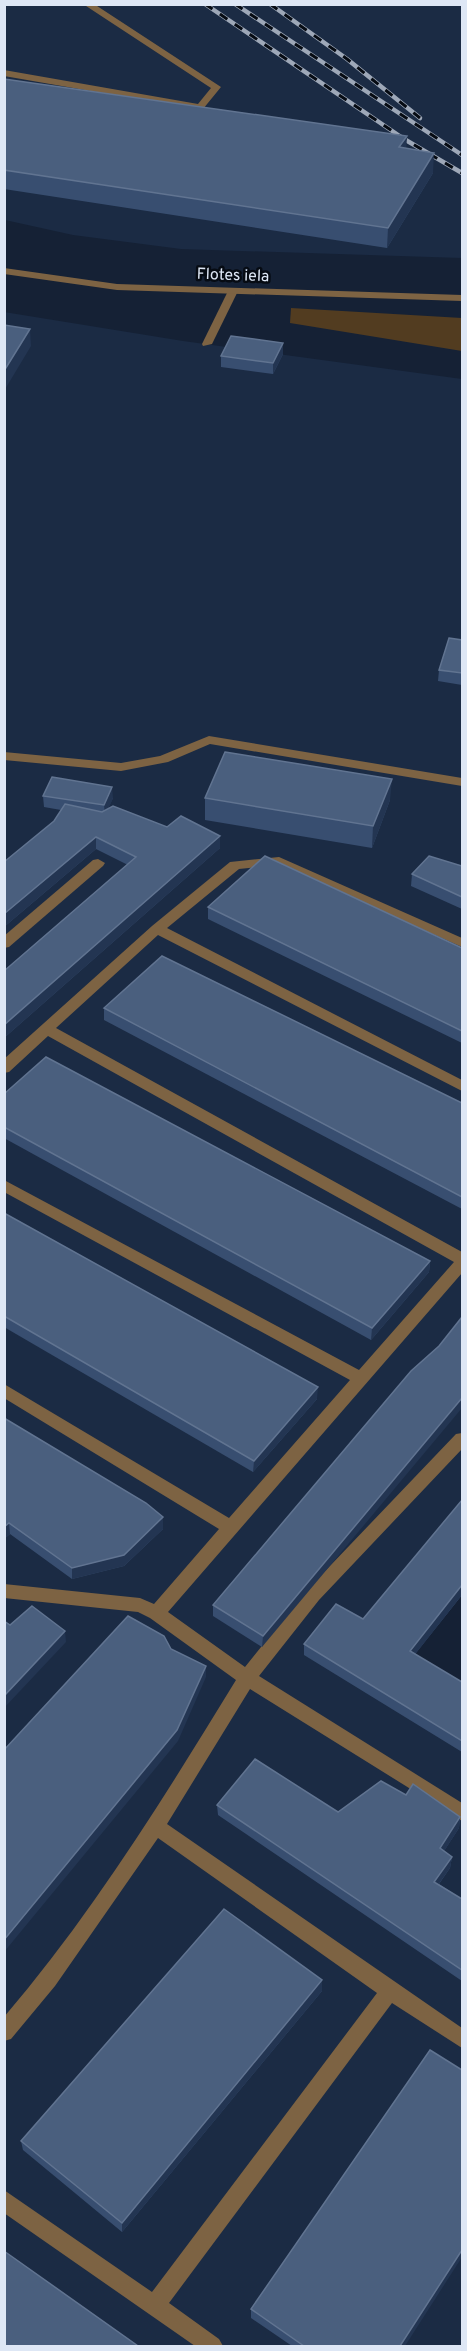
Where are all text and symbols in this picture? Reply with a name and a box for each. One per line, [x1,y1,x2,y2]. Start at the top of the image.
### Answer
street label: Flotes iela [196,265,270,287]

